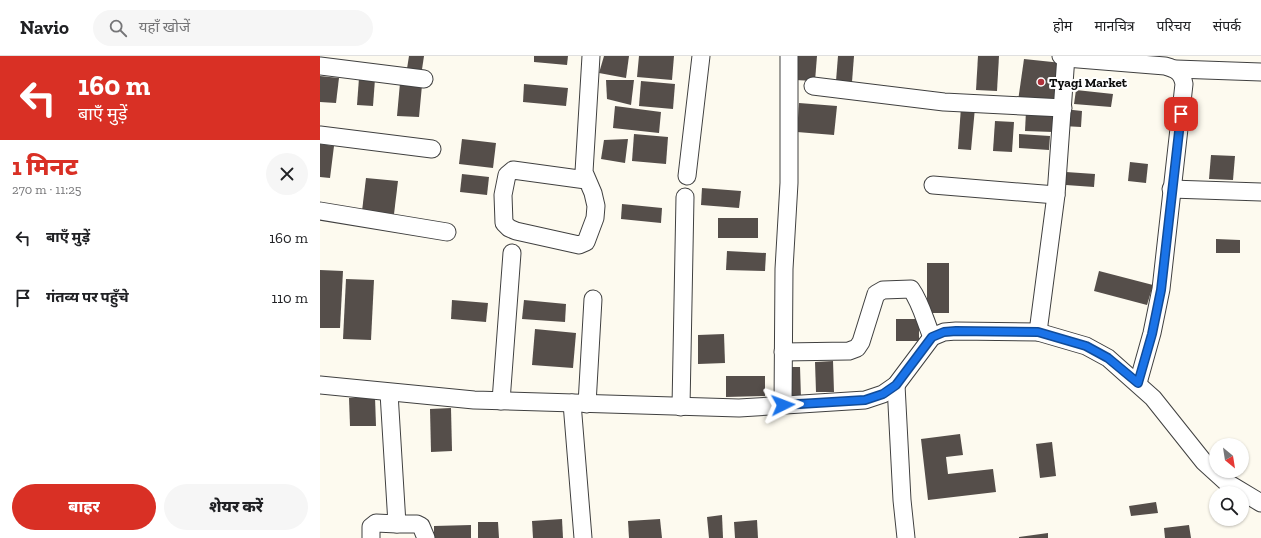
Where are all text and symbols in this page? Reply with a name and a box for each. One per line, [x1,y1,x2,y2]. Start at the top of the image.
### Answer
search box [93,10,373,46]
text: Navio [20,16,69,39]
icon: search [107,17,129,39]
text: यहाँ खोजें [139,18,190,36]
text: होम [1053,18,1072,35]
text: मानचित्र [1094,18,1135,35]
text: परिचय [1157,18,1191,35]
text: संपर्क [1213,18,1241,35]
text: 160 m [78,69,150,102]
icon: left [12,72,64,124]
place label: Tyagi Market [1049,75,1128,90]
marker: Tyagi Market [1036,77,1046,87]
pin [1164,97,1198,131]
text: बाएँ मुड़ें [78,103,127,125]
icon: arrive [1170,103,1192,125]
text: 1 मिनट [12,152,78,181]
button: close [266,153,308,195]
text: 270 m · 11:25 [12,182,82,197]
icon: left [12,227,34,249]
text: बाएँ मुड़ें [46,228,90,246]
text: 160 m [269,229,308,247]
icon: arrive [12,287,34,309]
text: गंतव्य पर पहुँचे [46,288,129,306]
text: 110 m [271,289,308,307]
position arrow [762,384,804,426]
north arrow [1209,438,1249,478]
map controls [1209,438,1249,526]
button: बाहर [12,484,156,530]
button: शेयर करें [164,484,308,530]
button: search [1209,486,1249,526]

